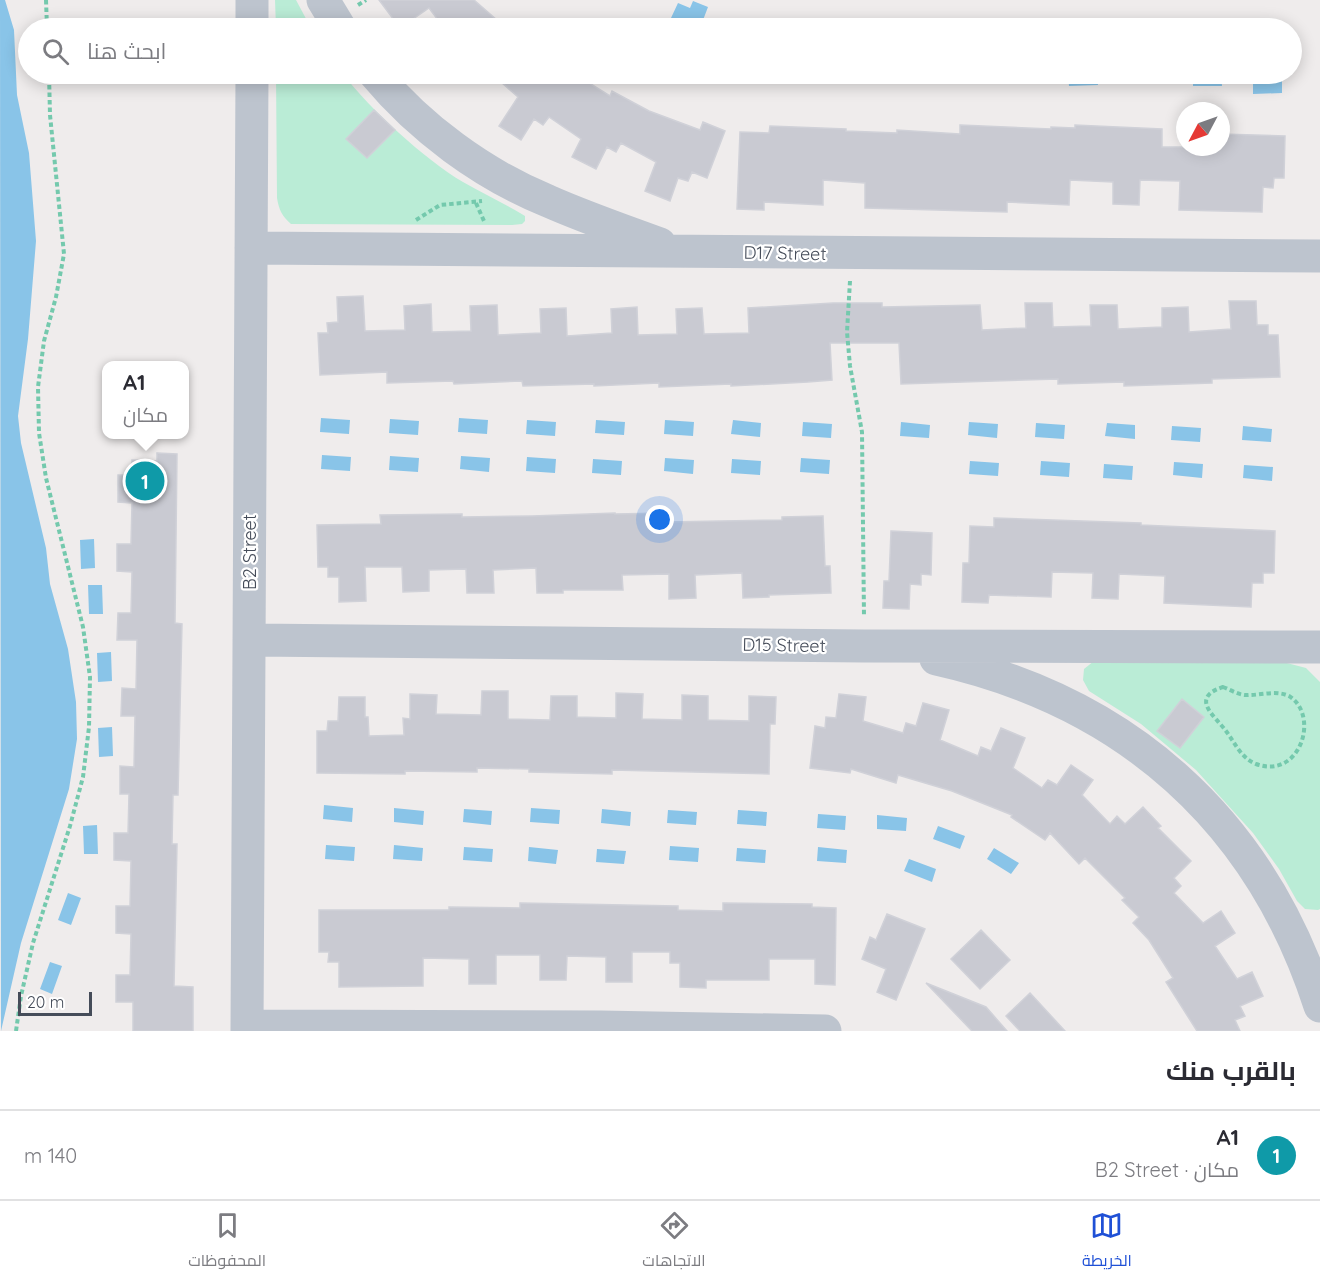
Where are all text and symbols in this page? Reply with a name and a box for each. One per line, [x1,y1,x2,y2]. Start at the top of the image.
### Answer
search box [18,18,1302,84]
icon: search [39,35,72,68]
text: ابحث هنا [87,37,167,65]
north arrow [1176,102,1230,156]
street label: D17 Street [743,241,827,265]
popup [102,361,189,439]
text: A1 [123,368,146,396]
text: مكان [123,402,168,427]
pin: 1 [126,458,164,504]
your location [645,505,674,534]
street label: B2 Street [238,514,261,590]
street label: D15 Street [742,633,826,657]
scale bar [18,989,92,1016]
text: 20 m [27,992,64,1012]
text: بالقرب منك [1166,1054,1296,1087]
text: A1 [1216,1123,1239,1151]
text: 140 m [24,1143,77,1168]
text: 1 [1273,1143,1280,1168]
text: مكان · B2 Street [1095,1157,1239,1182]
tab: المحفوظات [188,1209,266,1275]
tab: الاتجاهات [642,1209,706,1275]
tab: الخريطة [1082,1209,1132,1275]

